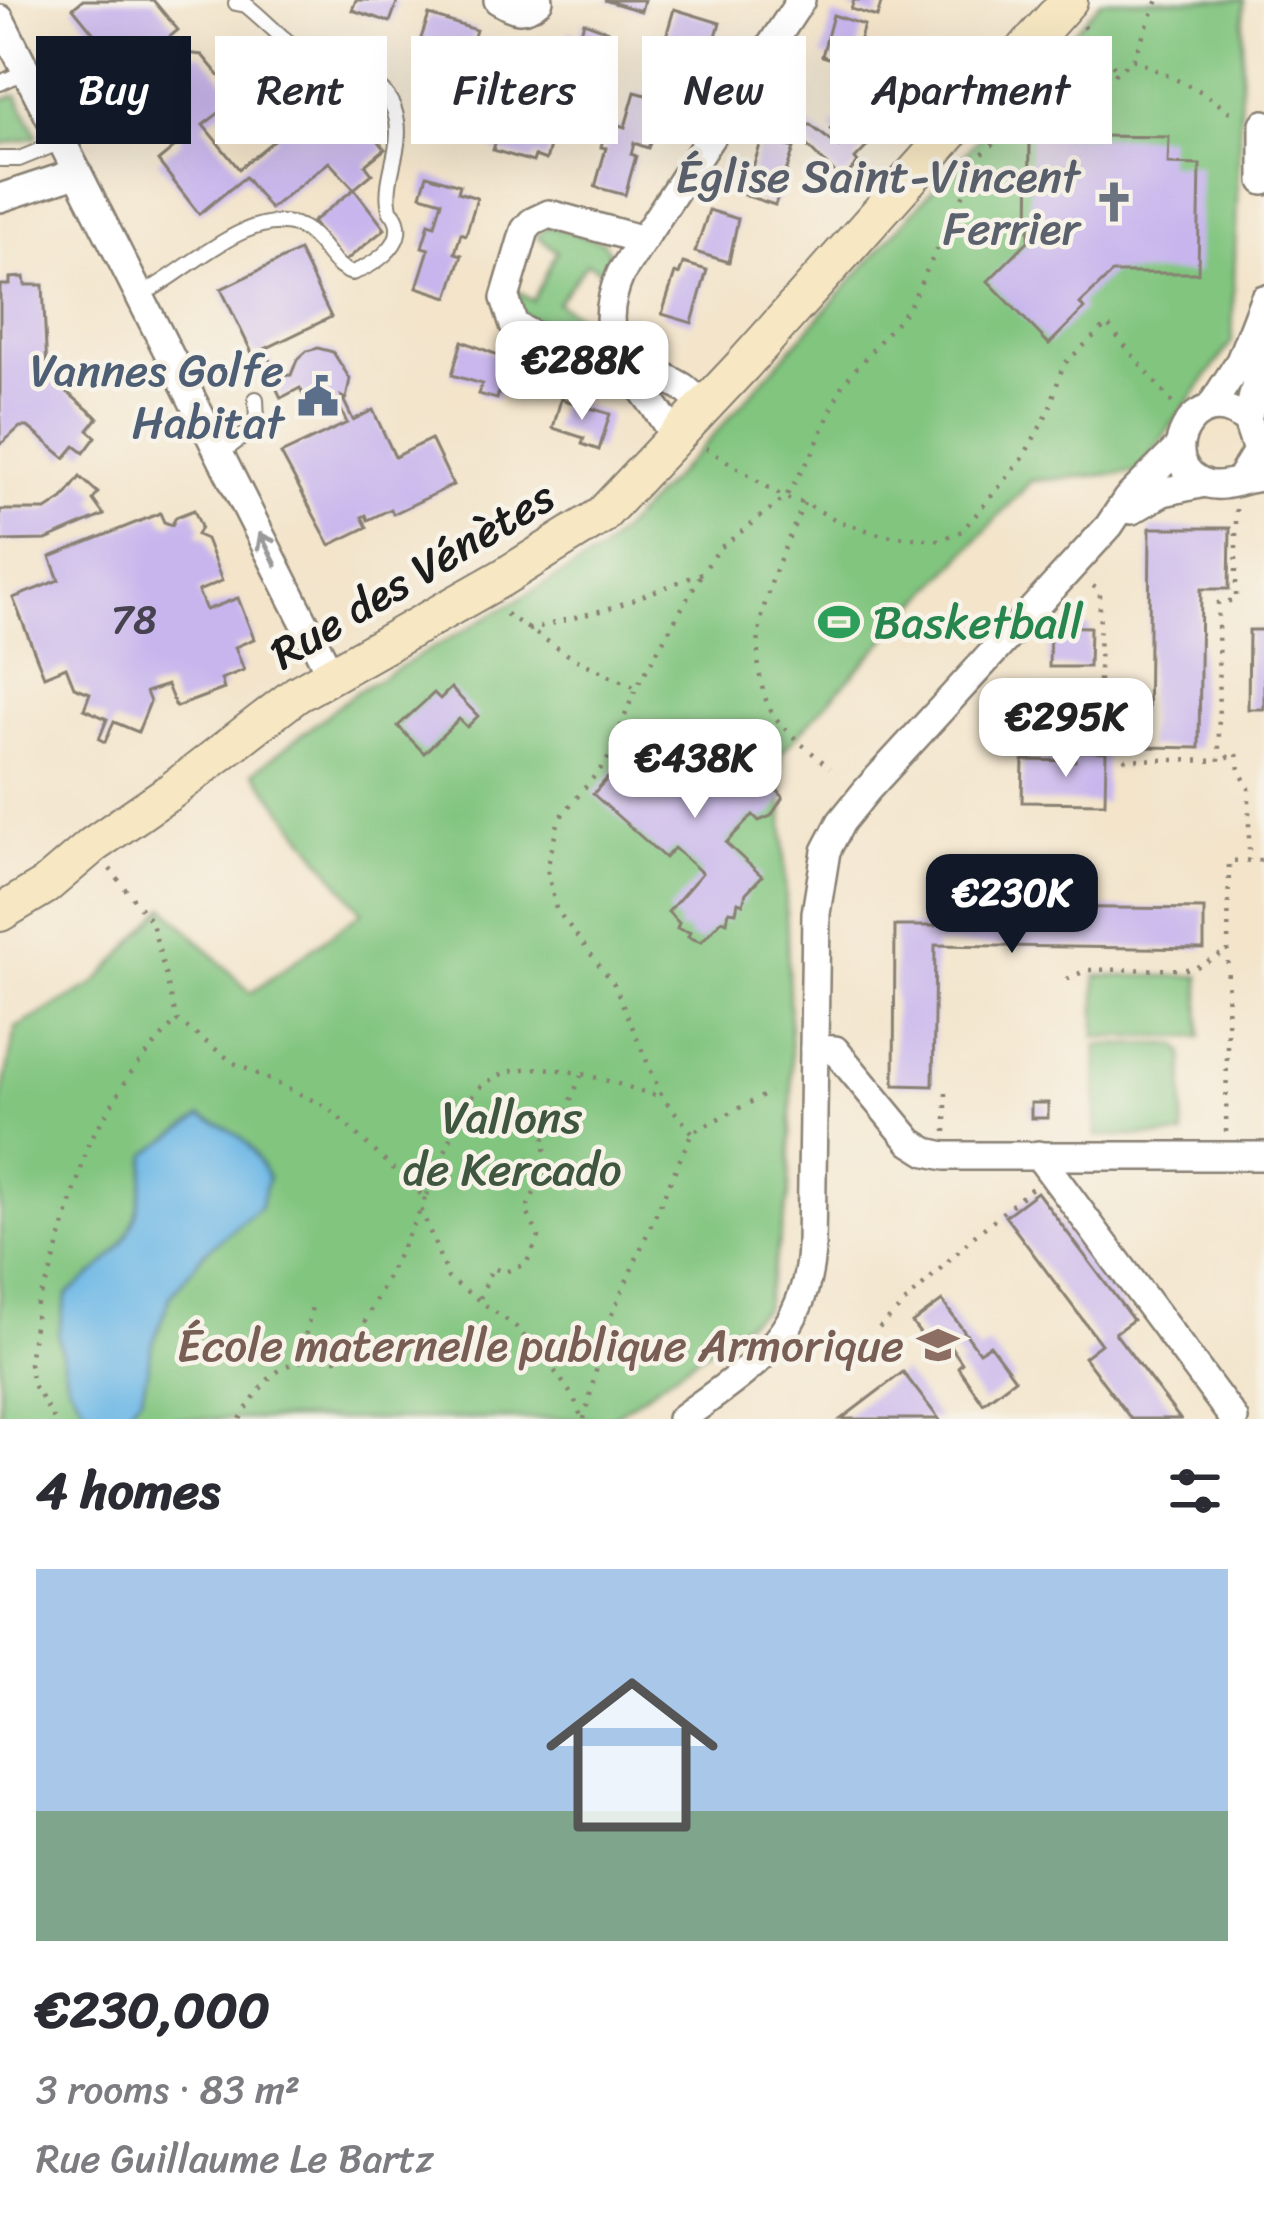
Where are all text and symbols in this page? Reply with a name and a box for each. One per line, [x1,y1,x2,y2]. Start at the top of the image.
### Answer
chip: Buy [36,36,191,144]
chip: Rent [215,36,387,144]
chip: Filters [411,36,618,144]
chip: New [642,36,806,144]
chip: Apartment [830,36,1112,144]
place label: Église Saint-Vincent Ferrier [676,137,1083,269]
church icon: Église Saint-Vincent Ferrier [1091,179,1137,225]
pin: €288K [498,321,666,423]
text: €288K [522,325,642,394]
place label: Vannes Golfe Habitat [30,331,286,463]
public building icon: Vannes Golfe Habitat [295,373,341,419]
street label: Rue des Vénètes [254,458,571,692]
one-way arrow [255,532,278,567]
place label: Basketball [873,583,1084,663]
house number: 78 [111,585,157,654]
sports icon: Basketball [816,599,862,645]
pin: €295K [982,678,1150,780]
text: €295K [1006,682,1126,751]
pin: €438K [611,719,779,821]
text: €438K [636,723,754,792]
pin: €230K [928,854,1096,956]
text: €230K [953,858,1071,927]
park label: Vallons de Kercado [402,1078,622,1210]
place label: École maternelle publique Armorique [177,1306,904,1386]
school or university icon: École maternelle publique Armorique [915,1322,961,1368]
text: 4 homes [36,1446,220,1536]
icon: filters [1162,1458,1228,1524]
icon: home [524,1647,740,1863]
text: €230,000 [36,1965,270,2055]
text: 3 rooms · 83 m² [36,2055,300,2124]
text: Rue Guillaume Le Bartz [36,2124,434,2193]

